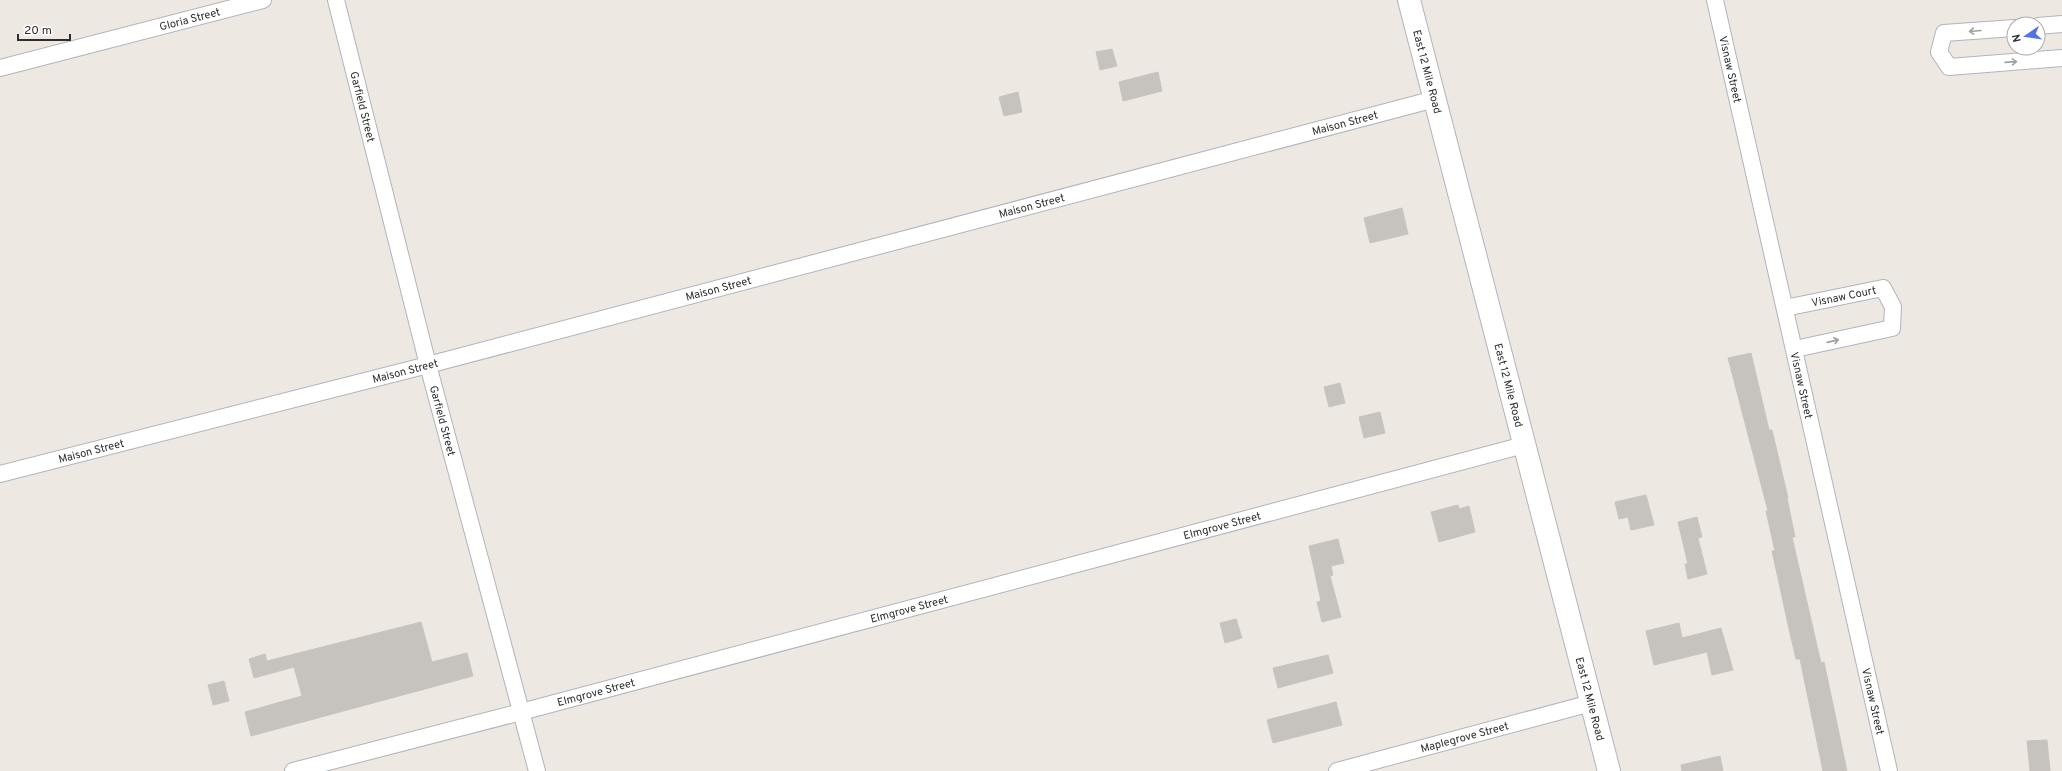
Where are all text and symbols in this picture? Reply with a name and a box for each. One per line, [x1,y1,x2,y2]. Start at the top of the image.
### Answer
street label: Gloria Street [158,5,222,34]
scale bar [18,16,70,42]
north arrow [2006,16,2046,56]
text: 20 m [24,23,52,39]
one-way arrow [1969,27,1982,34]
street label: East 12 Mile Road [1409,28,1444,115]
text: N [2010,33,2025,43]
street label: Visnaw Street [1715,35,1744,104]
one-way arrow [2004,58,2017,65]
street label: Garfield Street [346,70,378,144]
street label: Maison Street [1311,108,1380,139]
street label: Maison Street [998,191,1066,222]
street label: Maison Street [684,274,753,305]
street label: Visnaw Court [1810,284,1878,310]
one-way arrow [1826,336,1839,344]
street label: East 12 Mile Road [1490,342,1526,429]
street label: Visnaw Street [1787,351,1815,420]
street label: Maison Street [371,357,440,387]
street label: Garfield Street [426,384,458,458]
street label: Maison Street [57,437,126,467]
street label: Elmgrove Street [1182,509,1263,543]
street label: Elmgrove Street [869,593,950,627]
street label: East 12 Mile Road [1572,656,1607,743]
street label: Visnaw Street [1858,667,1887,736]
street label: Elmgrove Street [556,676,636,710]
street label: Maplegrove Street [1419,719,1510,756]

